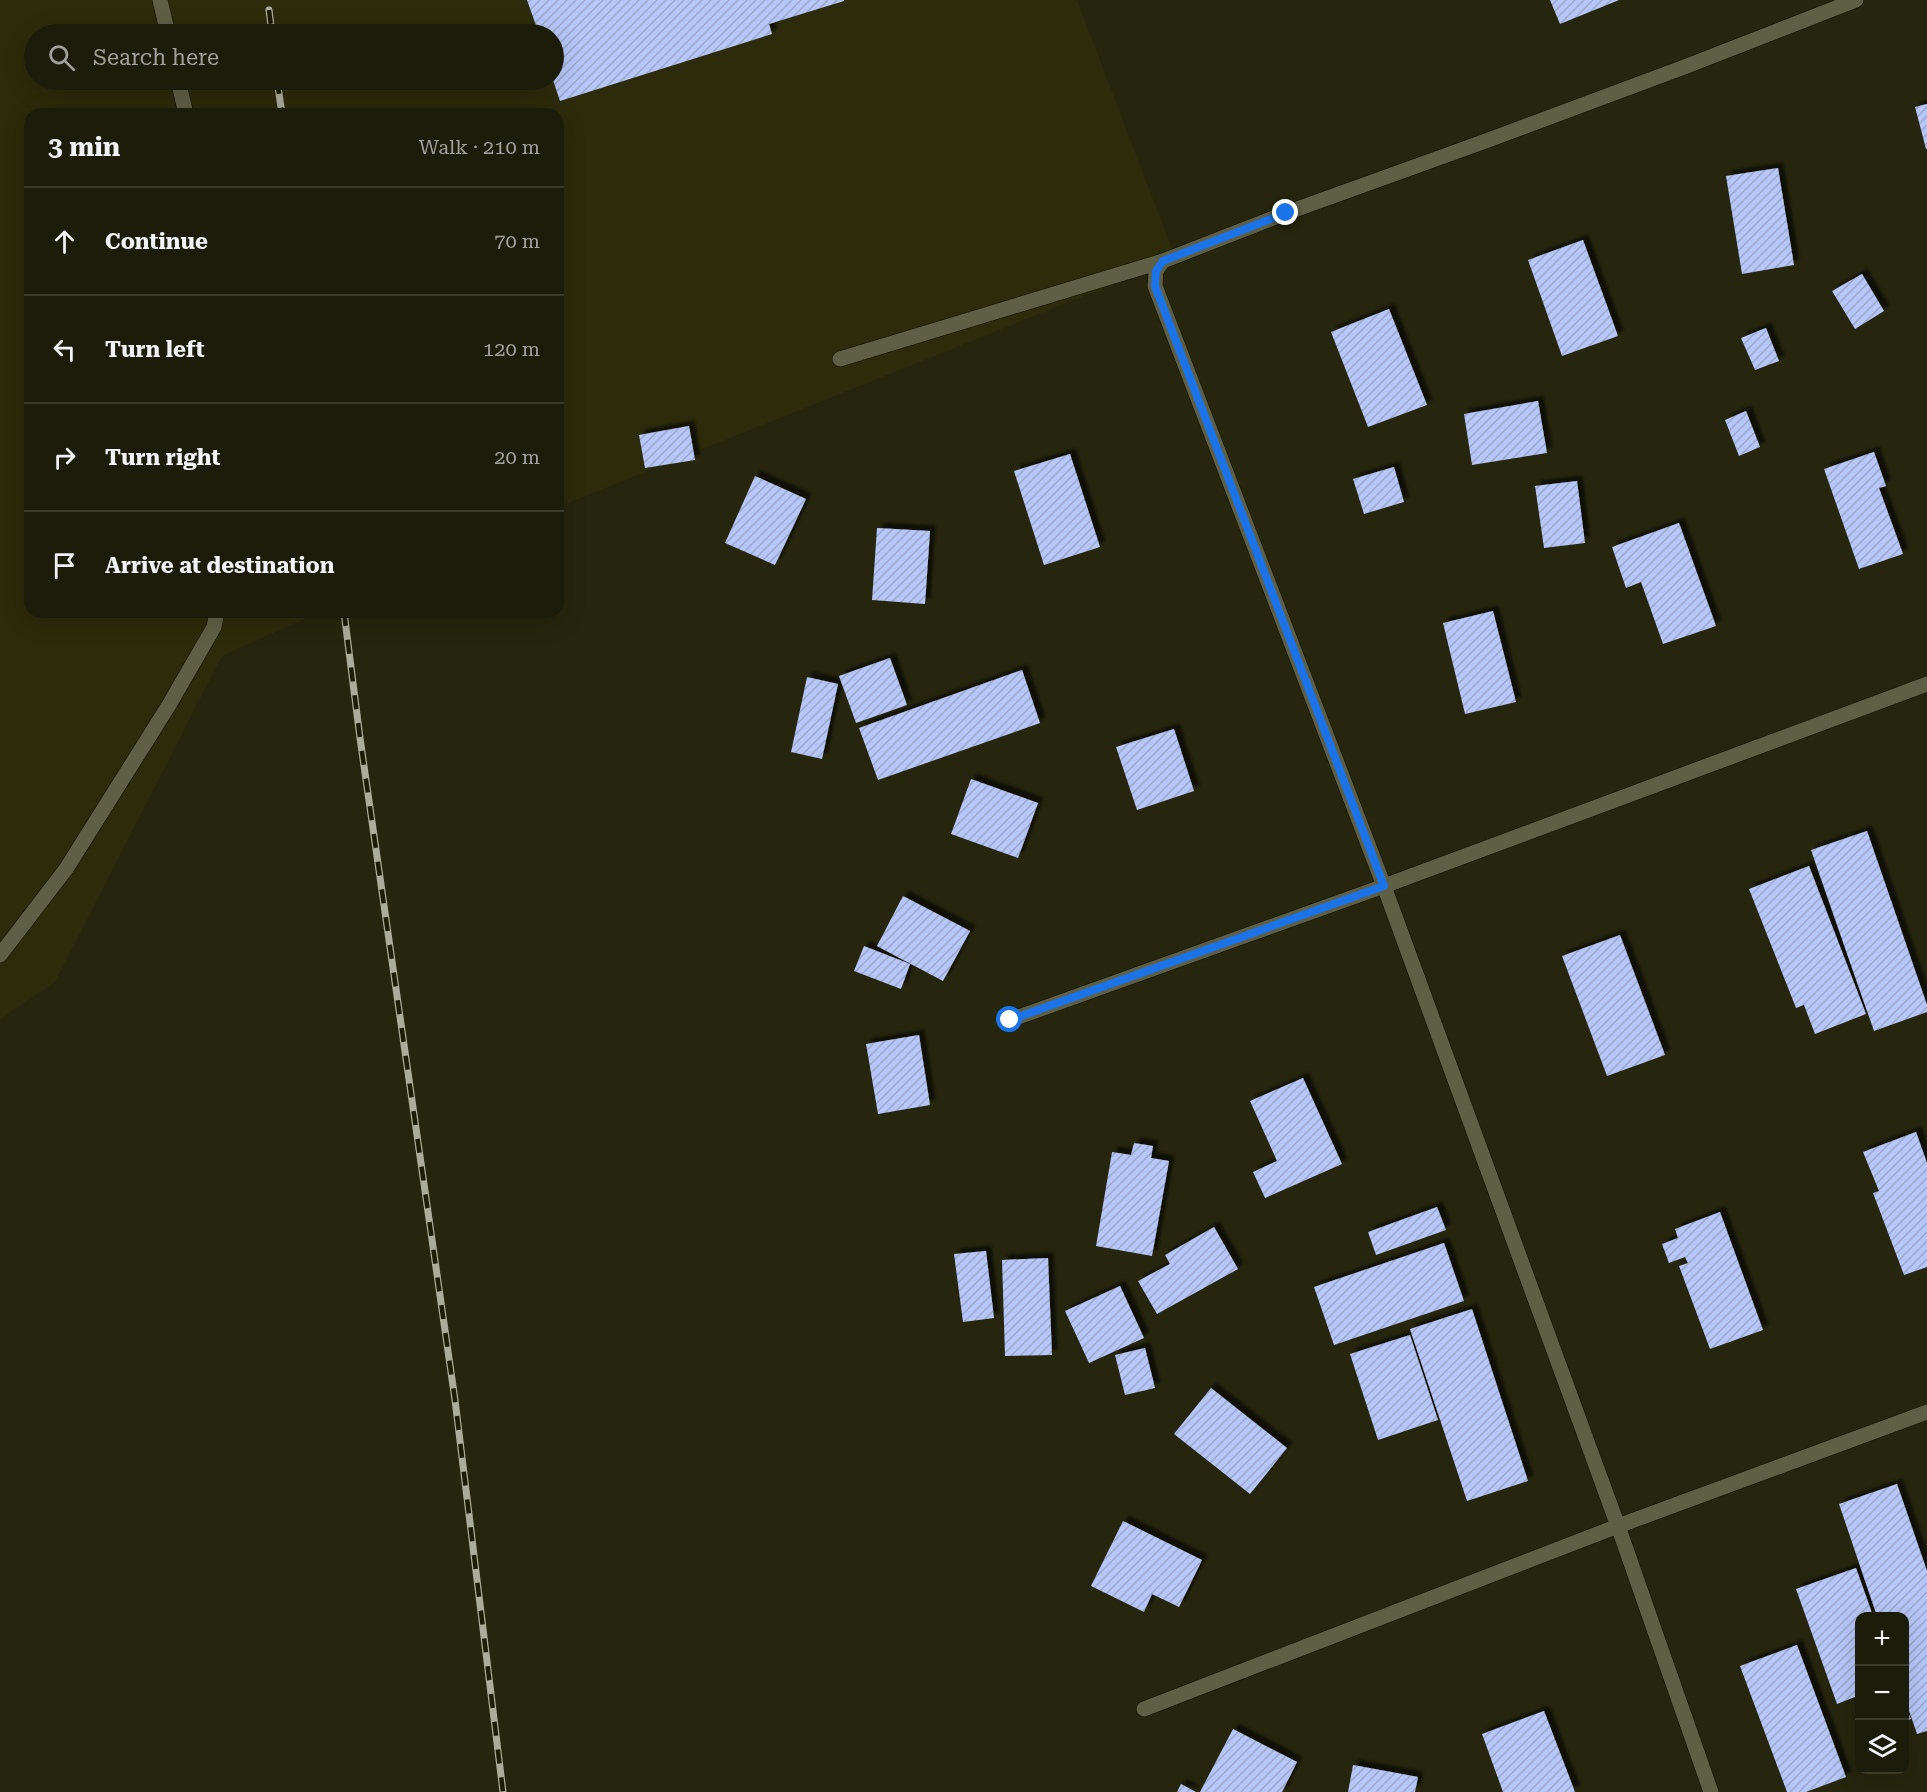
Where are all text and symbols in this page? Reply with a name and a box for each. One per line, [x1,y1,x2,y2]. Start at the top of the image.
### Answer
search box [24,24,564,90]
icon: search [45,41,78,74]
text: Search here [93,45,219,70]
text: 3 min [48,132,120,162]
text: Walk · 210 m [419,135,540,159]
route end [1272,199,1298,225]
icon: ahead [48,225,81,258]
text: Continue [105,229,208,254]
text: 70 m [494,229,540,253]
icon: left [48,333,81,366]
text: Turn left [105,337,205,362]
text: 120 m [483,337,540,361]
icon: right [48,441,81,474]
text: Turn right [105,445,220,470]
text: 20 m [494,445,540,469]
icon: arrive [48,549,81,582]
text: Arrive at destination [105,553,334,578]
route start [996,1006,1022,1032]
map controls [1855,1612,1909,1774]
button: + [1855,1612,1909,1666]
button: − [1855,1666,1909,1720]
button: layers [1855,1720,1909,1774]

